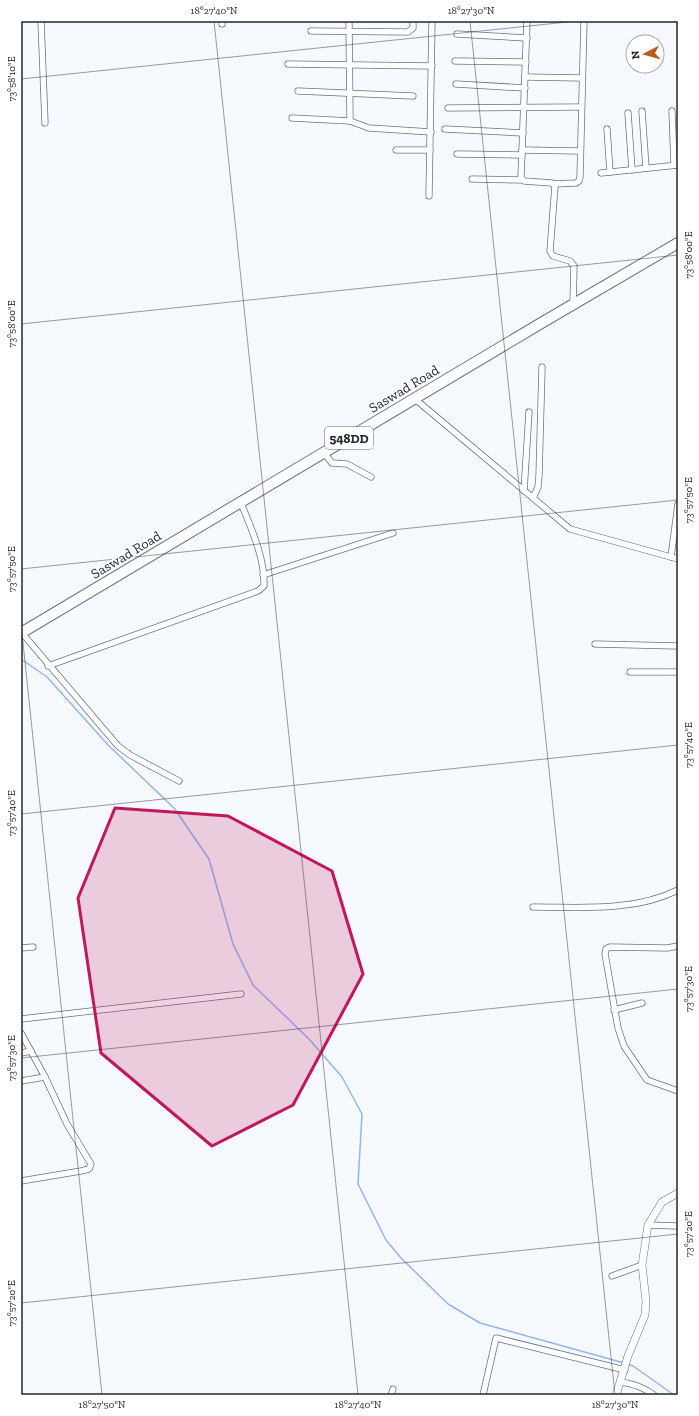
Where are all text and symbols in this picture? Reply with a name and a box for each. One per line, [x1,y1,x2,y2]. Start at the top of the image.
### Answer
text: 18°27'40"N [191,5,238,17]
text: 18°27'30"N [448,5,495,17]
north arrow [625,34,665,74]
text: N [629,50,642,60]
text: 73°58'10"E [6,56,18,102]
text: 73°58'00"E [683,231,695,279]
text: 73°58'00"E [6,300,18,348]
street label: Saswad Road [366,361,442,417]
road number: 548DD [325,427,373,449]
text: 73°57'50"E [683,477,695,523]
street label: Saswad Road [88,527,164,583]
text: 73°57'50"E [6,546,18,592]
text: 73°57'40"E [683,722,695,768]
text: 73°57'40"E [6,790,18,836]
text: 73°57'30"E [683,966,695,1012]
text: 73°57'30"E [6,1035,18,1081]
text: 73°57'20"E [683,1211,695,1257]
text: 73°57'20"E [6,1280,18,1326]
text: 18°27'50"N [79,1399,126,1411]
text: 18°27'40"N [335,1399,382,1411]
text: 18°27'30"N [592,1399,639,1411]

